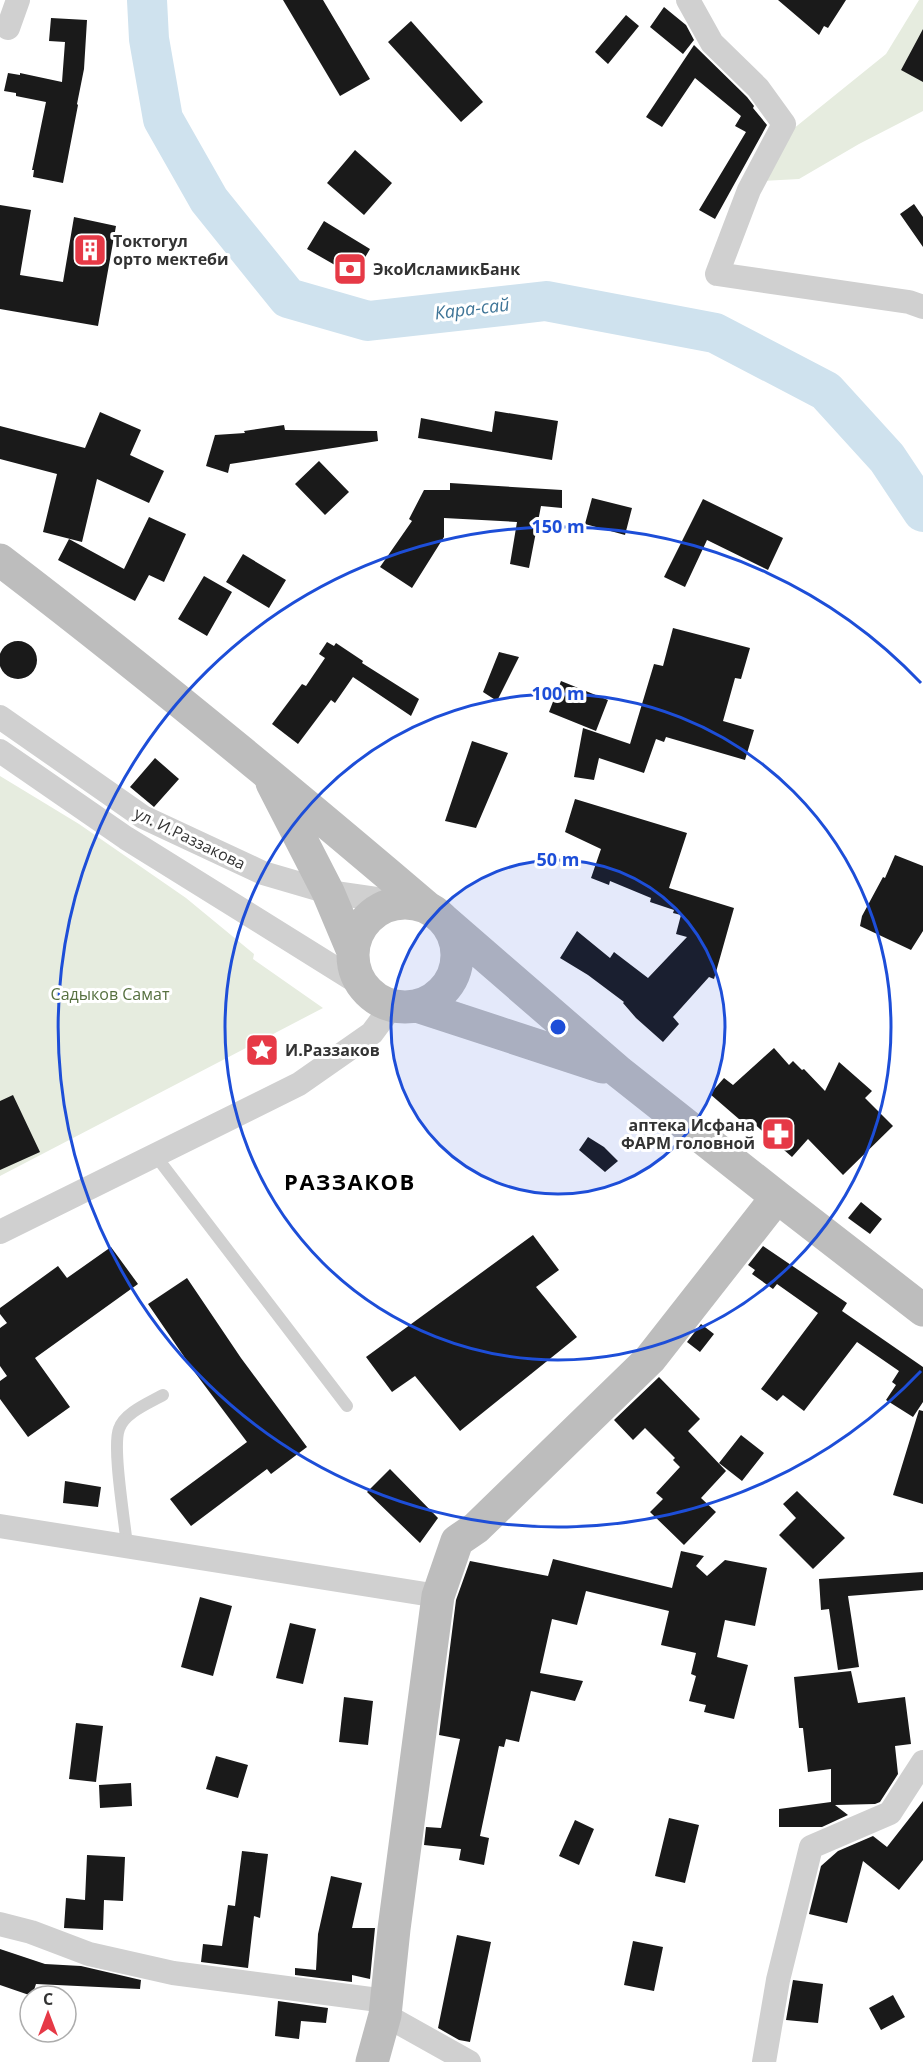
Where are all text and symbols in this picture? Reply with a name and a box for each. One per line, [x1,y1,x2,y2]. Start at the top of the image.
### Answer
place label: Токтогул орто мектеби [113,230,229,270]
building icon: Токтогул орто мектеби [72,232,108,268]
bank icon: ЭкоИсламикБанк [332,251,368,287]
place label: ЭкоИсламикБанк [373,258,520,280]
water label: Кара-сай [433,291,511,324]
text: 150 m [531,514,585,538]
text: 100 m [531,681,585,705]
street label: ул. И.Раззакова [131,802,249,874]
text: 50 m [537,847,579,871]
park label: Садыков Самат [51,983,170,1005]
centre of rings [548,1017,568,1037]
place icon: И.Раззаков [244,1032,280,1068]
place label: И.Раззаков [285,1039,380,1061]
place label: аптека Исфана ФАРМ головной [621,1114,755,1154]
pharmacy icon: аптека Исфана ФАРМ головной [760,1116,796,1152]
district label: РАЗЗАКОВ [284,1166,416,1196]
north arrow [18,1984,78,2044]
text: С [43,1988,53,2010]

